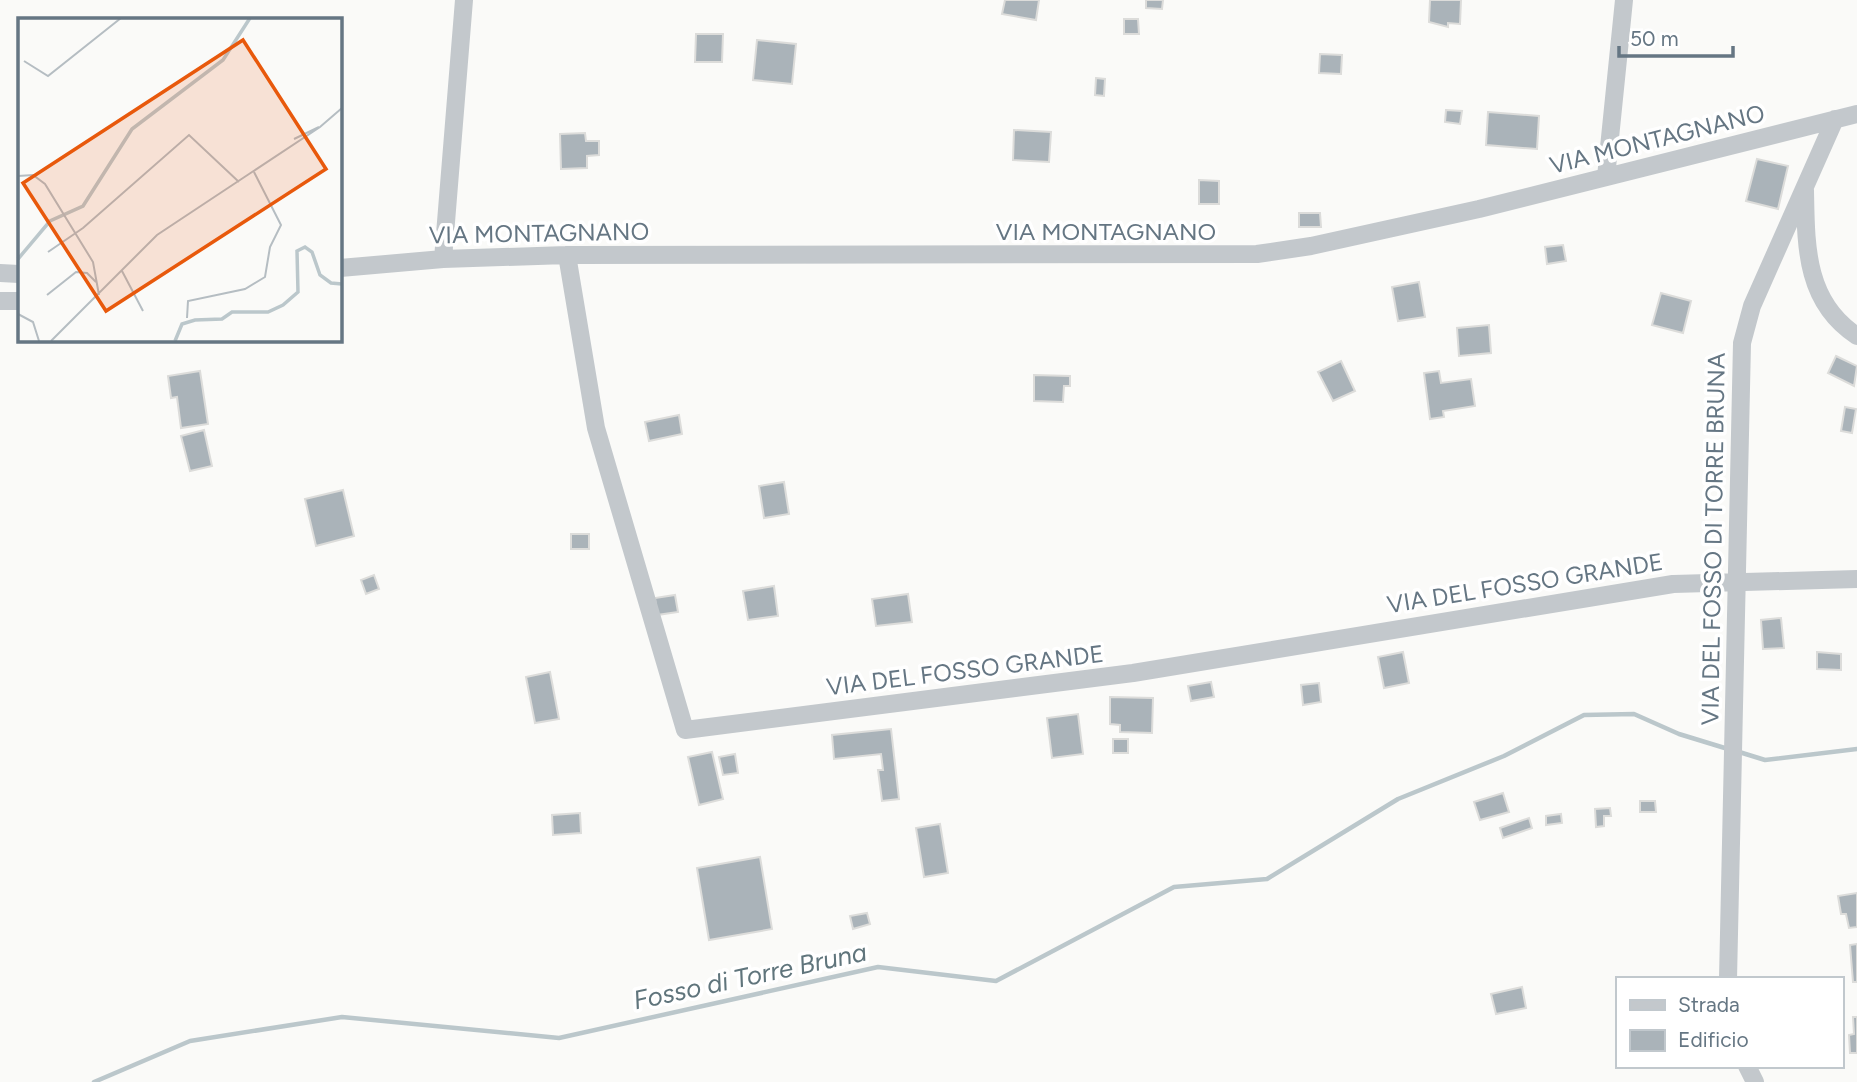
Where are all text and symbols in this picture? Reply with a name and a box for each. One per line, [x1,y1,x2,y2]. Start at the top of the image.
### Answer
scale bar [1619,14,1733,58]
inset map [18,18,341,341]
text: 50 m [1630,26,1679,51]
street label: VIA MONTAGNANO [1547,98,1767,180]
street label: VIA MONTAGNANO [429,217,649,249]
street label: VIA MONTAGNANO [996,217,1216,246]
street label: VIA DEL FOSSO DI TORRE BRUNA [1695,352,1731,726]
street label: VIA DEL FOSSO GRANDE [1385,547,1665,619]
street label: VIA DEL FOSSO GRANDE [825,639,1105,701]
water label: Fosso di Torre Bruna [630,936,870,1016]
legend [1616,977,1843,1068]
text: Strada [1678,992,1740,1017]
text: Edificio [1678,1027,1749,1052]

